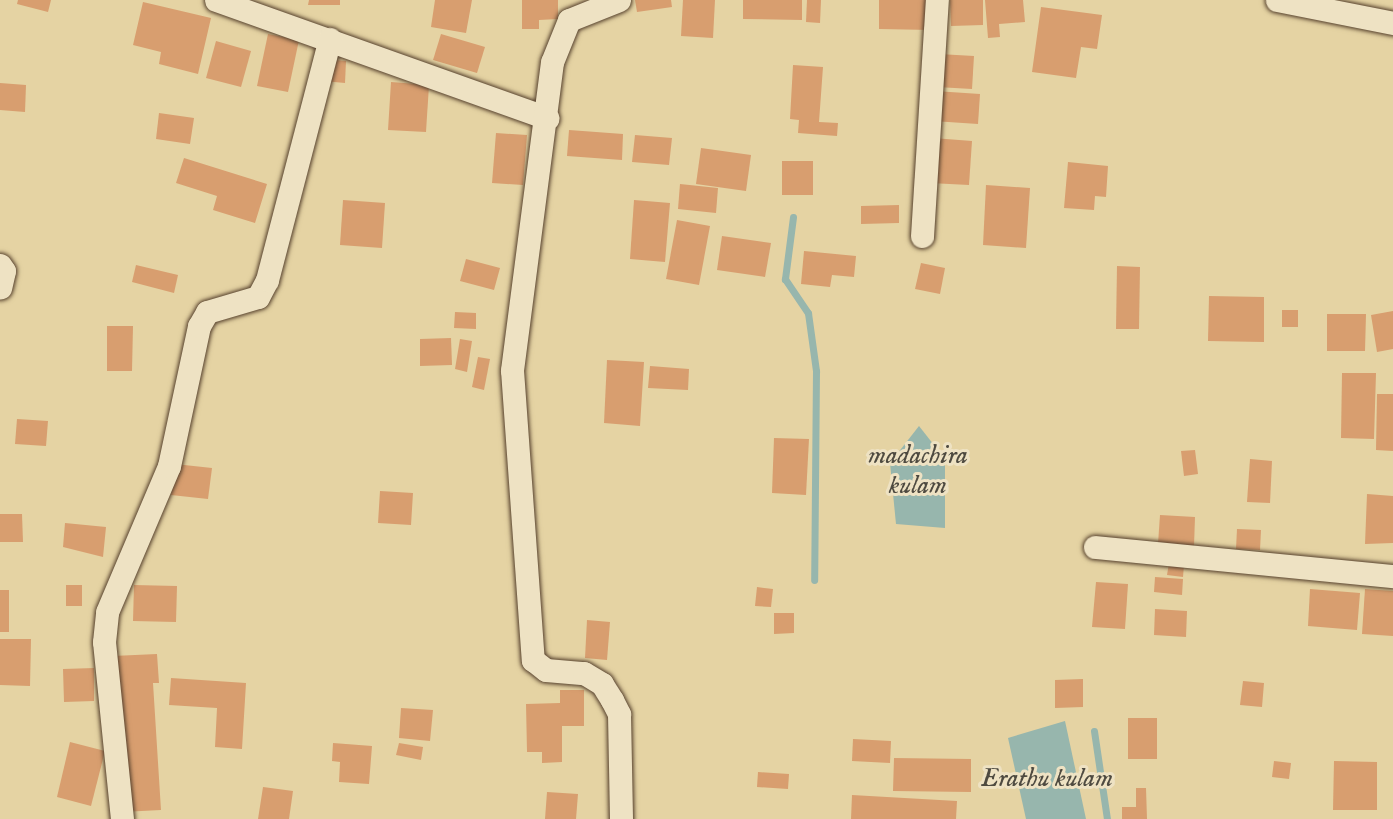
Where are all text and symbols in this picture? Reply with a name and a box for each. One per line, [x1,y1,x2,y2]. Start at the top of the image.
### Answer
water label: madachira kulam [868,440,968,502]
water label: Erathu kulam [981,763,1113,795]

